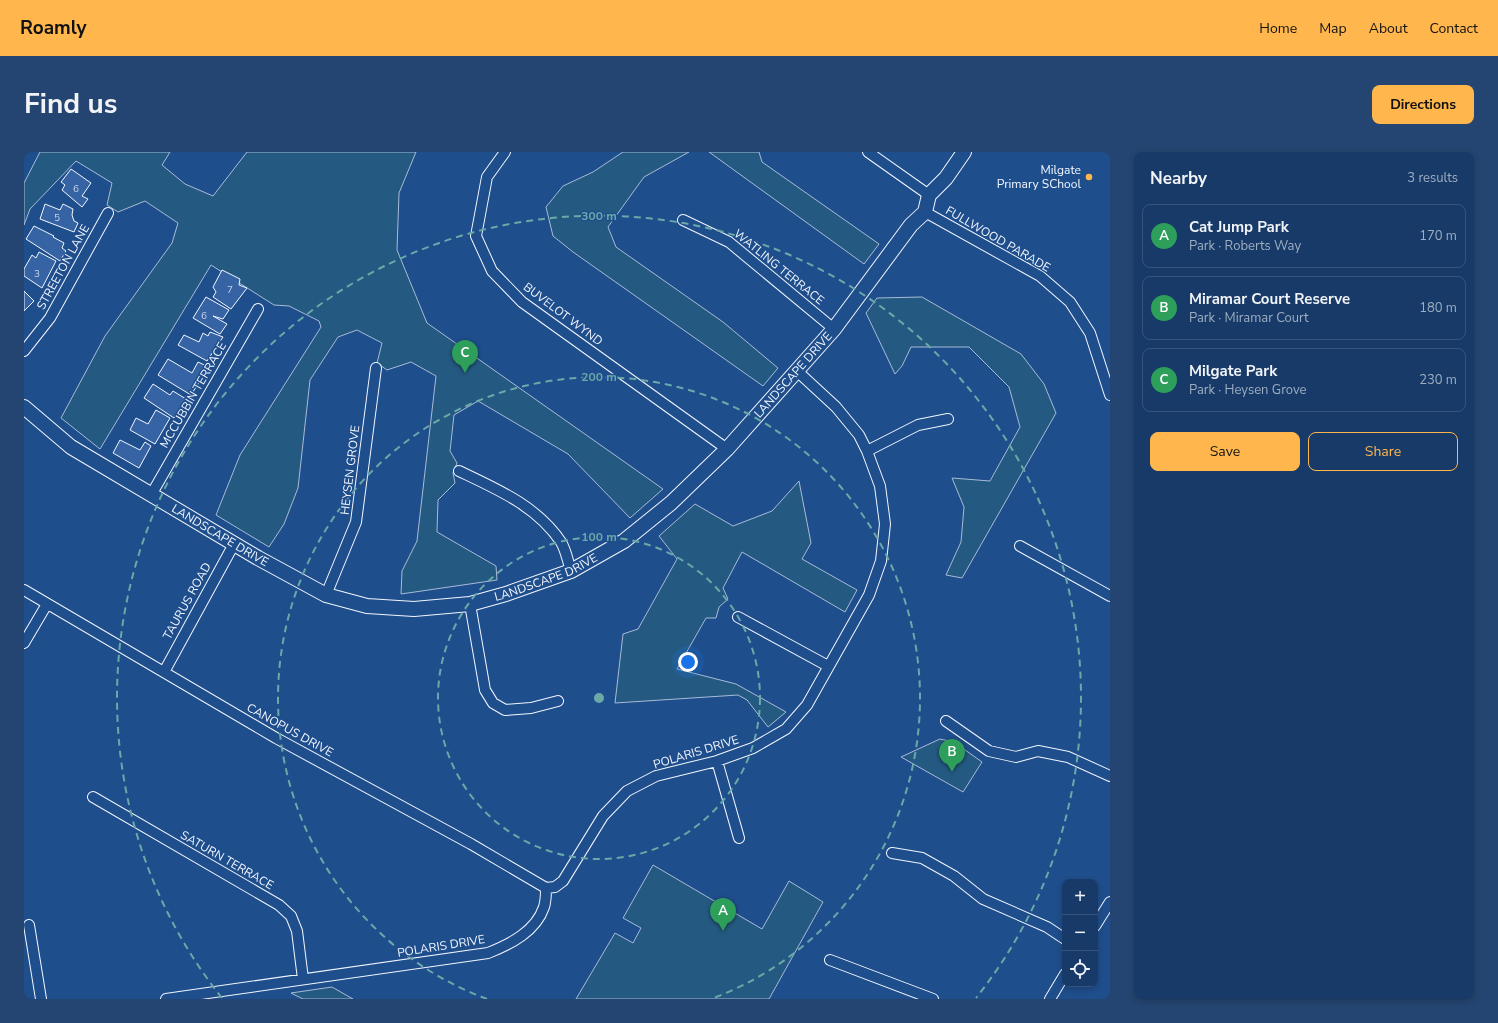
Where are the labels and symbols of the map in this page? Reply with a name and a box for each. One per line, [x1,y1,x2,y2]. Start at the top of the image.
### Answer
place label: Milgate Primary SChool [997,162,1081,192]
marker: Milgate Primary SChool [1084,172,1094,182]
house number: 6 [73,182,79,196]
street label: FULLWOOD PARADE [943,202,1053,276]
text: 300 m [581,208,617,224]
house number: 5 [54,211,60,225]
street label: STREETON LANE [33,222,93,312]
street label: WATLING TERRACE [731,226,827,308]
house number: 3 [34,267,40,281]
street label: BUVELOT WYND [520,279,606,349]
house number: 7 [227,283,233,297]
house number: 6 [201,309,207,323]
street label: LANDSCAPE DRIVE [750,329,836,421]
street label: MCCUBBIN TERRACE [156,339,230,451]
pin: C [452,340,478,373]
text: 200 m [581,369,617,385]
street label: HEYSEN GROVE [337,424,363,516]
street label: LANDSCAPE DRIVE [169,501,271,570]
text: 100 m [581,529,617,545]
street label: LANDSCAPE DRIVE [493,550,600,605]
street label: TAURUS ROAD [159,560,215,642]
your location [678,652,698,672]
centre of rings [592,691,606,705]
street label: CANOPUS DRIVE [244,700,336,760]
street label: POLARIS DRIVE [651,731,741,773]
pin: B [939,739,965,772]
street label: SATURN TERRACE [178,827,276,893]
pin: A [710,898,736,931]
street label: POLARIS DRIVE [396,931,486,961]

